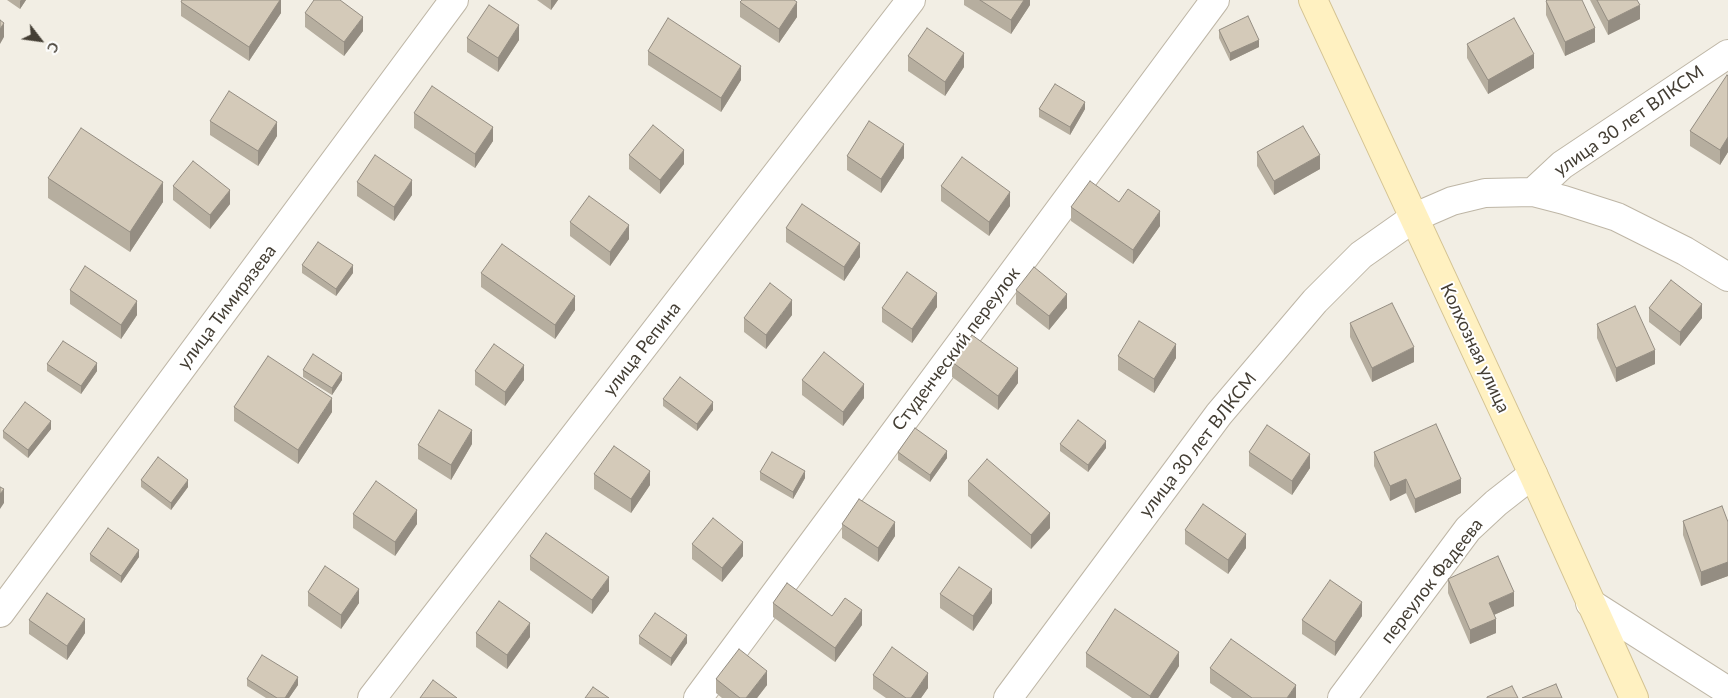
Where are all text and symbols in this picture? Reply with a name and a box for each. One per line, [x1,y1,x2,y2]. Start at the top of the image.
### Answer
north arrow [15,15,65,65]
text: С [44,39,63,56]
street label: улица 30 лет ВЛКСМ [1550,61,1708,181]
street label: улица Тимирязева [173,241,281,373]
street label: Студенческий переулок [887,263,1025,435]
street label: Колхозная улица [1436,280,1514,416]
street label: улица Репина [599,298,685,400]
street label: улица 30 лет ВЛКСМ [1135,368,1261,522]
street label: переулок Фадеева [1376,514,1488,648]

